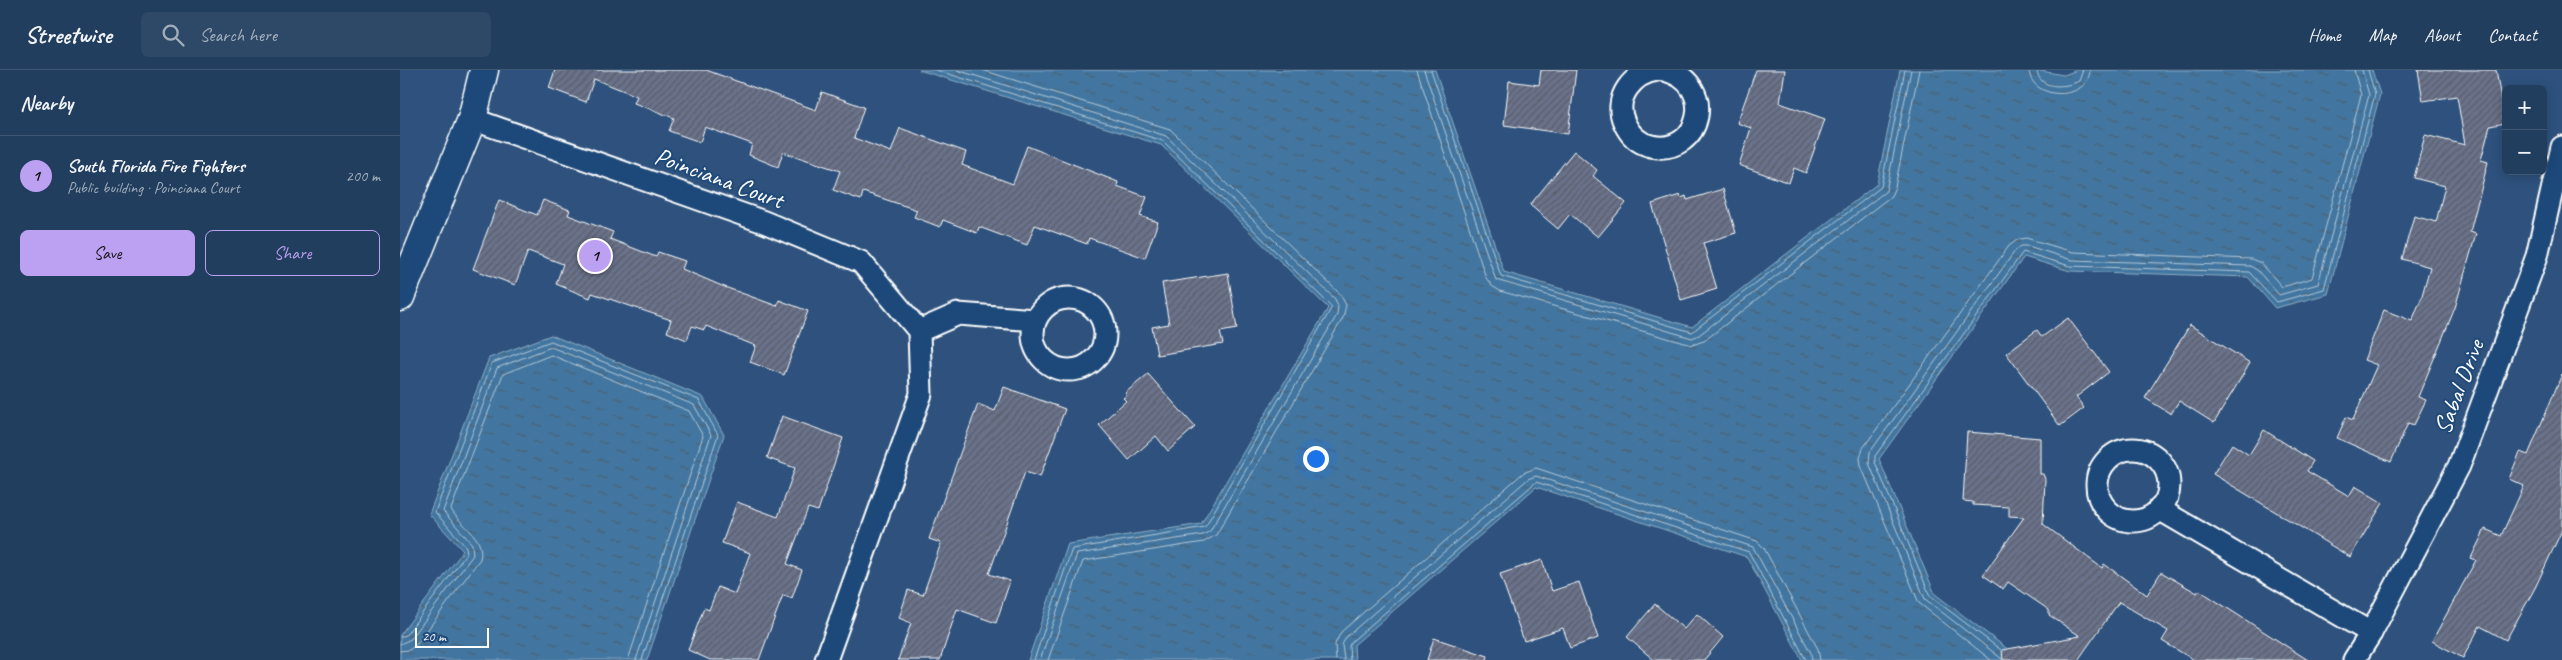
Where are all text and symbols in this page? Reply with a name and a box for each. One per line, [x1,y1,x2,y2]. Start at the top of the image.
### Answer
search box [141,12,491,57]
text: Streetwise [25,20,111,50]
icon: search [159,21,187,49]
text: Search here [199,23,277,47]
text: Home [2308,24,2341,46]
text: Map [2369,24,2396,46]
text: About [2424,24,2460,46]
text: Contact [2488,24,2537,46]
map controls [2502,85,2547,175]
button: + [2502,85,2547,130]
text: Nearby [20,90,73,116]
button: − [2502,130,2547,175]
street label: Poinciana Court [650,140,790,217]
text: South Florida Fire Fighters [67,154,245,178]
text: 1 [32,166,40,186]
text: 200 m [346,166,380,186]
text: Public building · Poinciana Court [67,178,240,198]
button: Save [20,230,195,276]
button: Share [205,230,380,276]
pin: 1 [579,237,611,275]
street label: Sabal Drive [2426,334,2492,439]
your location [1303,446,1329,472]
scale bar [415,625,489,648]
text: 20 m [422,628,446,645]

